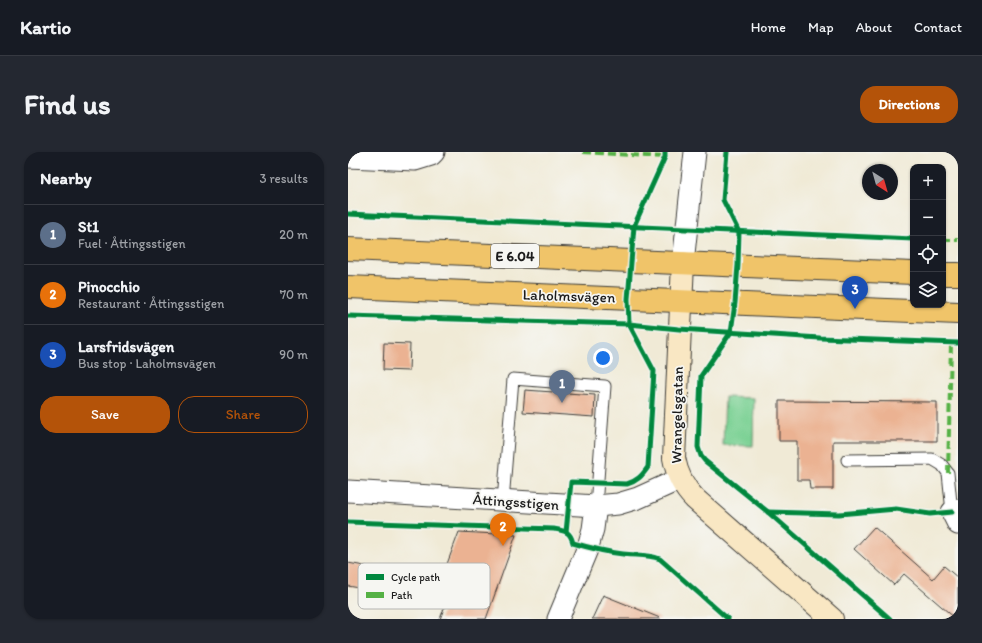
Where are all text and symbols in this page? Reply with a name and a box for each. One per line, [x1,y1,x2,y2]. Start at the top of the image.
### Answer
text: Kartio [20,16,71,39]
text: Home [751,19,786,36]
text: Map [808,19,834,36]
text: About [856,19,892,36]
text: Contact [914,19,962,36]
button: Directions [860,86,958,123]
text: Find us [24,87,111,121]
north arrow [862,164,898,200]
map controls [910,164,946,308]
button: + [910,164,946,200]
text: Nearby [40,168,92,188]
text: 3 results [259,171,308,186]
button: − [910,200,946,236]
text: St1 [78,218,99,236]
text: 1 [50,227,56,242]
text: 20 m [279,227,308,242]
text: Fuel · Åttingsstigen [78,236,186,251]
button: locate [910,236,946,272]
road number: E 6.04 [491,244,539,268]
button: layers [910,272,946,308]
pin: 3 [842,276,868,309]
text: Pinocchio [78,278,140,296]
street label: Laholmsvägen [522,285,616,307]
text: 2 [50,287,56,302]
text: 70 m [280,287,308,302]
text: Restaurant · Åttingsstigen [78,296,224,311]
text: Larsfridsvägen [78,338,174,356]
text: 3 [49,347,57,362]
text: 90 m [279,347,308,362]
your location [593,348,613,368]
text: Bus stop · Laholmsvägen [78,356,216,371]
street label: Wrangelsgatan [667,366,687,464]
pin: 1 [549,370,575,403]
button: Save [40,396,170,433]
button: Share [178,396,308,433]
street label: Åttingsstigen [472,490,560,514]
pin: 2 [490,513,516,546]
legend [358,563,490,609]
text: Cycle path [391,571,440,584]
text: Path [391,589,413,602]

